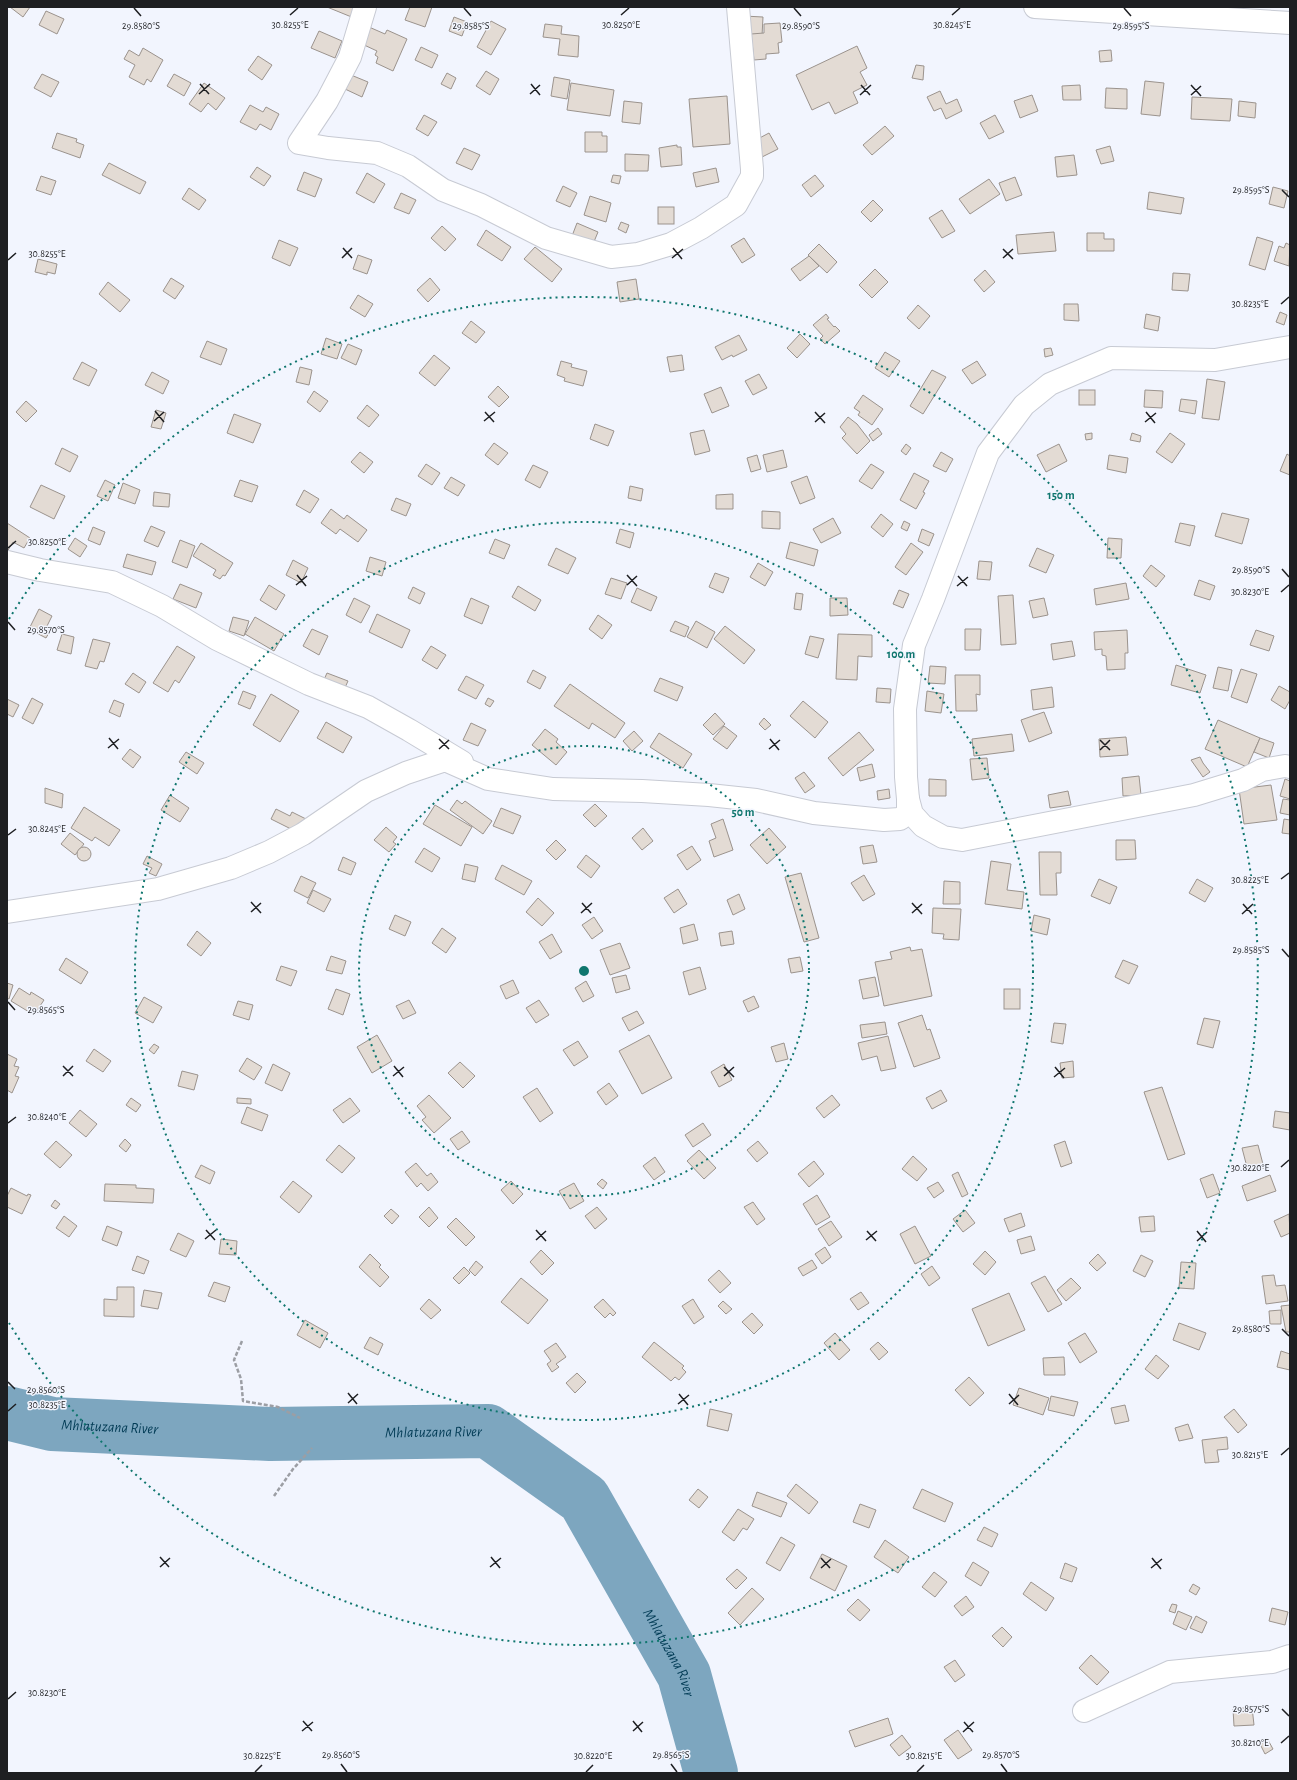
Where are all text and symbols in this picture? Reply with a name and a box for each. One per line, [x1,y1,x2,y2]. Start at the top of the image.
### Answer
text: 30.8255°E [271,20,309,30]
text: 30.8250°E [602,20,640,30]
text: 30.8245°E [933,20,971,30]
text: 29.8580°S [122,21,160,31]
text: 29.8585°S [452,21,490,31]
text: 29.8590°S [782,21,820,31]
text: 29.8595°S [1113,21,1150,31]
text: 29.8595°S [1233,185,1270,195]
text: 30.8255°E [28,249,66,259]
text: 30.8235°E [1231,299,1269,309]
text: 150 m [1047,489,1075,501]
text: 30.8250°E [28,537,66,547]
text: 29.8590°S [1232,565,1270,575]
text: 30.8230°E [1231,587,1269,597]
text: 29.8570°S [27,625,65,635]
text: 100 m [887,648,915,660]
text: 50 m [732,806,755,818]
text: 30.8245°E [28,824,66,834]
text: 30.8225°E [1231,875,1269,885]
text: 29.8585°S [1232,945,1270,955]
centre of rings [577,964,591,978]
text: 29.8565°S [28,1005,65,1015]
text: 30.8240°E [28,1112,67,1122]
text: 30.8220°E [1231,1163,1269,1173]
text: 29.8580°S [1232,1324,1270,1334]
text: 29.8560°S [27,1385,65,1395]
text: 30.8235°E [28,1400,66,1410]
water label: Mhlatuzana River [61,1417,159,1437]
water label: Mhlatuzana River [385,1424,483,1440]
text: 30.8215°E [1232,1450,1268,1460]
water label: Mhlatuzana River [640,1606,697,1699]
text: 30.8230°E [28,1688,66,1698]
text: 29.8575°S [1233,1704,1270,1714]
text: 30.8210°E [1231,1738,1269,1748]
text: 29.8560°S [322,1750,360,1760]
text: 29.8565°S [653,1750,690,1760]
text: 29.8570°S [982,1750,1020,1760]
text: 30.8225°E [243,1751,281,1761]
text: 30.8220°E [574,1751,612,1761]
text: 30.8215°E [906,1751,942,1761]

